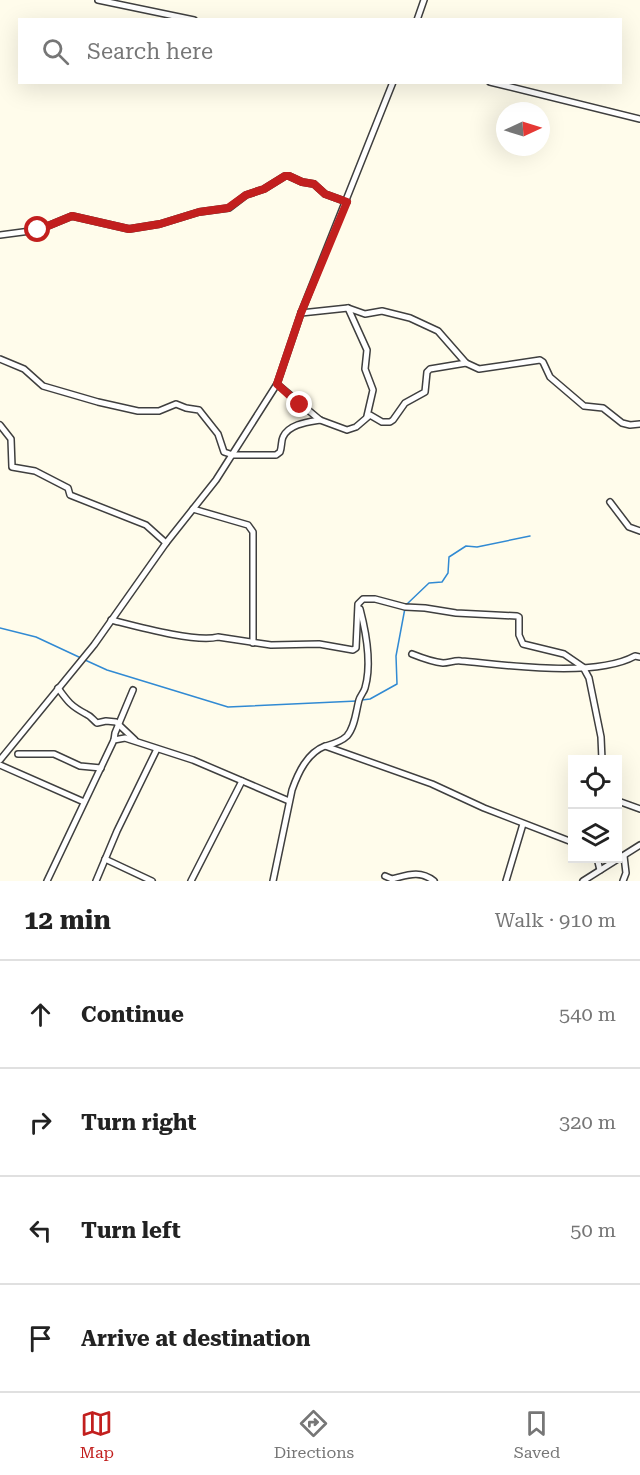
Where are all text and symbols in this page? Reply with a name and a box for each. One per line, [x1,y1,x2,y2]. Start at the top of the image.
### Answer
search box [18,18,622,84]
icon: search [39,35,72,68]
text: Search here [87,39,213,64]
north arrow [496,102,550,156]
route start [24,216,50,242]
route end [286,391,312,417]
map controls [568,755,622,863]
button: locate [568,755,622,809]
button: layers [568,809,622,863]
text: 12 min [24,905,111,935]
text: Walk · 910 m [495,908,616,932]
icon: ahead [24,998,57,1031]
text: Continue [81,1002,184,1027]
text: 540 m [559,1002,616,1026]
icon: right [24,1106,57,1139]
text: Turn right [81,1110,196,1135]
text: 320 m [559,1110,616,1134]
icon: left [24,1214,57,1247]
text: Turn left [81,1218,181,1243]
text: 50 m [570,1218,616,1242]
icon: arrive [24,1322,57,1355]
text: Arrive at destination [81,1326,310,1351]
tab: Map [80,1407,114,1462]
tab: Directions [274,1407,354,1462]
tab: Saved [514,1407,560,1462]

